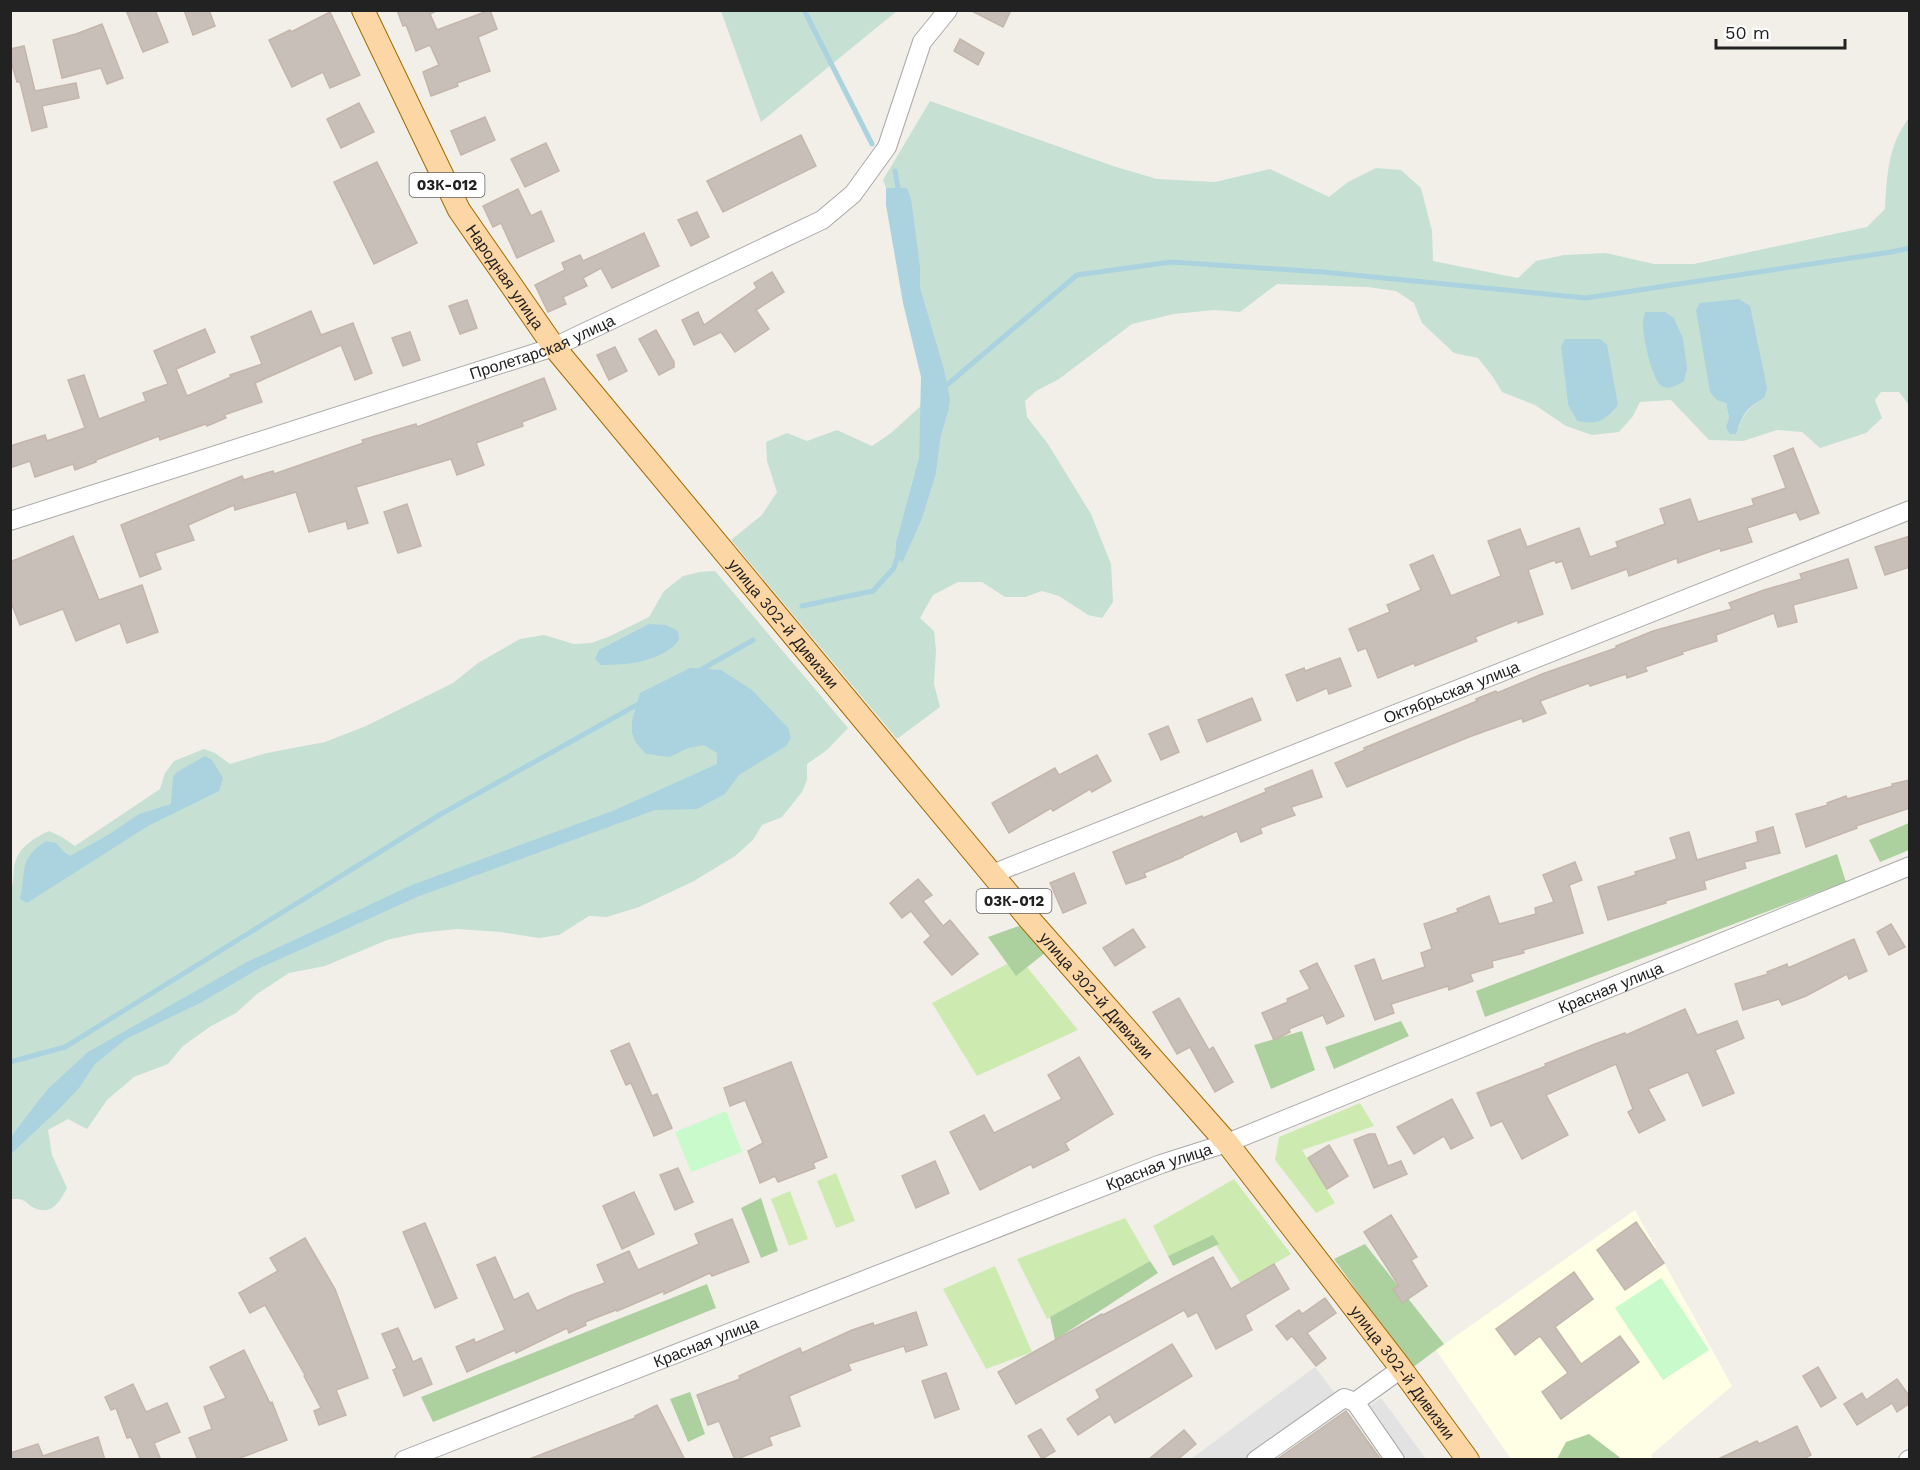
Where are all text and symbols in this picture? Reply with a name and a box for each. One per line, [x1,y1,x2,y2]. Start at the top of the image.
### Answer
scale bar [1716,12,1845,50]
text: 50 m [1725,22,1770,43]
road number: 03К-012 [410,173,484,197]
street label: Народная улица [462,221,548,333]
street label: Пролетарская улица [467,311,618,383]
street label: улица 302-й Дивизии [724,555,843,692]
street label: Октябрьская улица [1381,657,1522,728]
road number: 03К-012 [976,889,1052,913]
street label: улица 302-й Дивизии [1035,928,1157,1063]
street label: Красная улица [1556,958,1666,1018]
street label: Красная улица [1103,1139,1214,1195]
street label: улица 302-й Дивизии [1346,1302,1459,1443]
street label: Красная улица [651,1313,761,1372]

